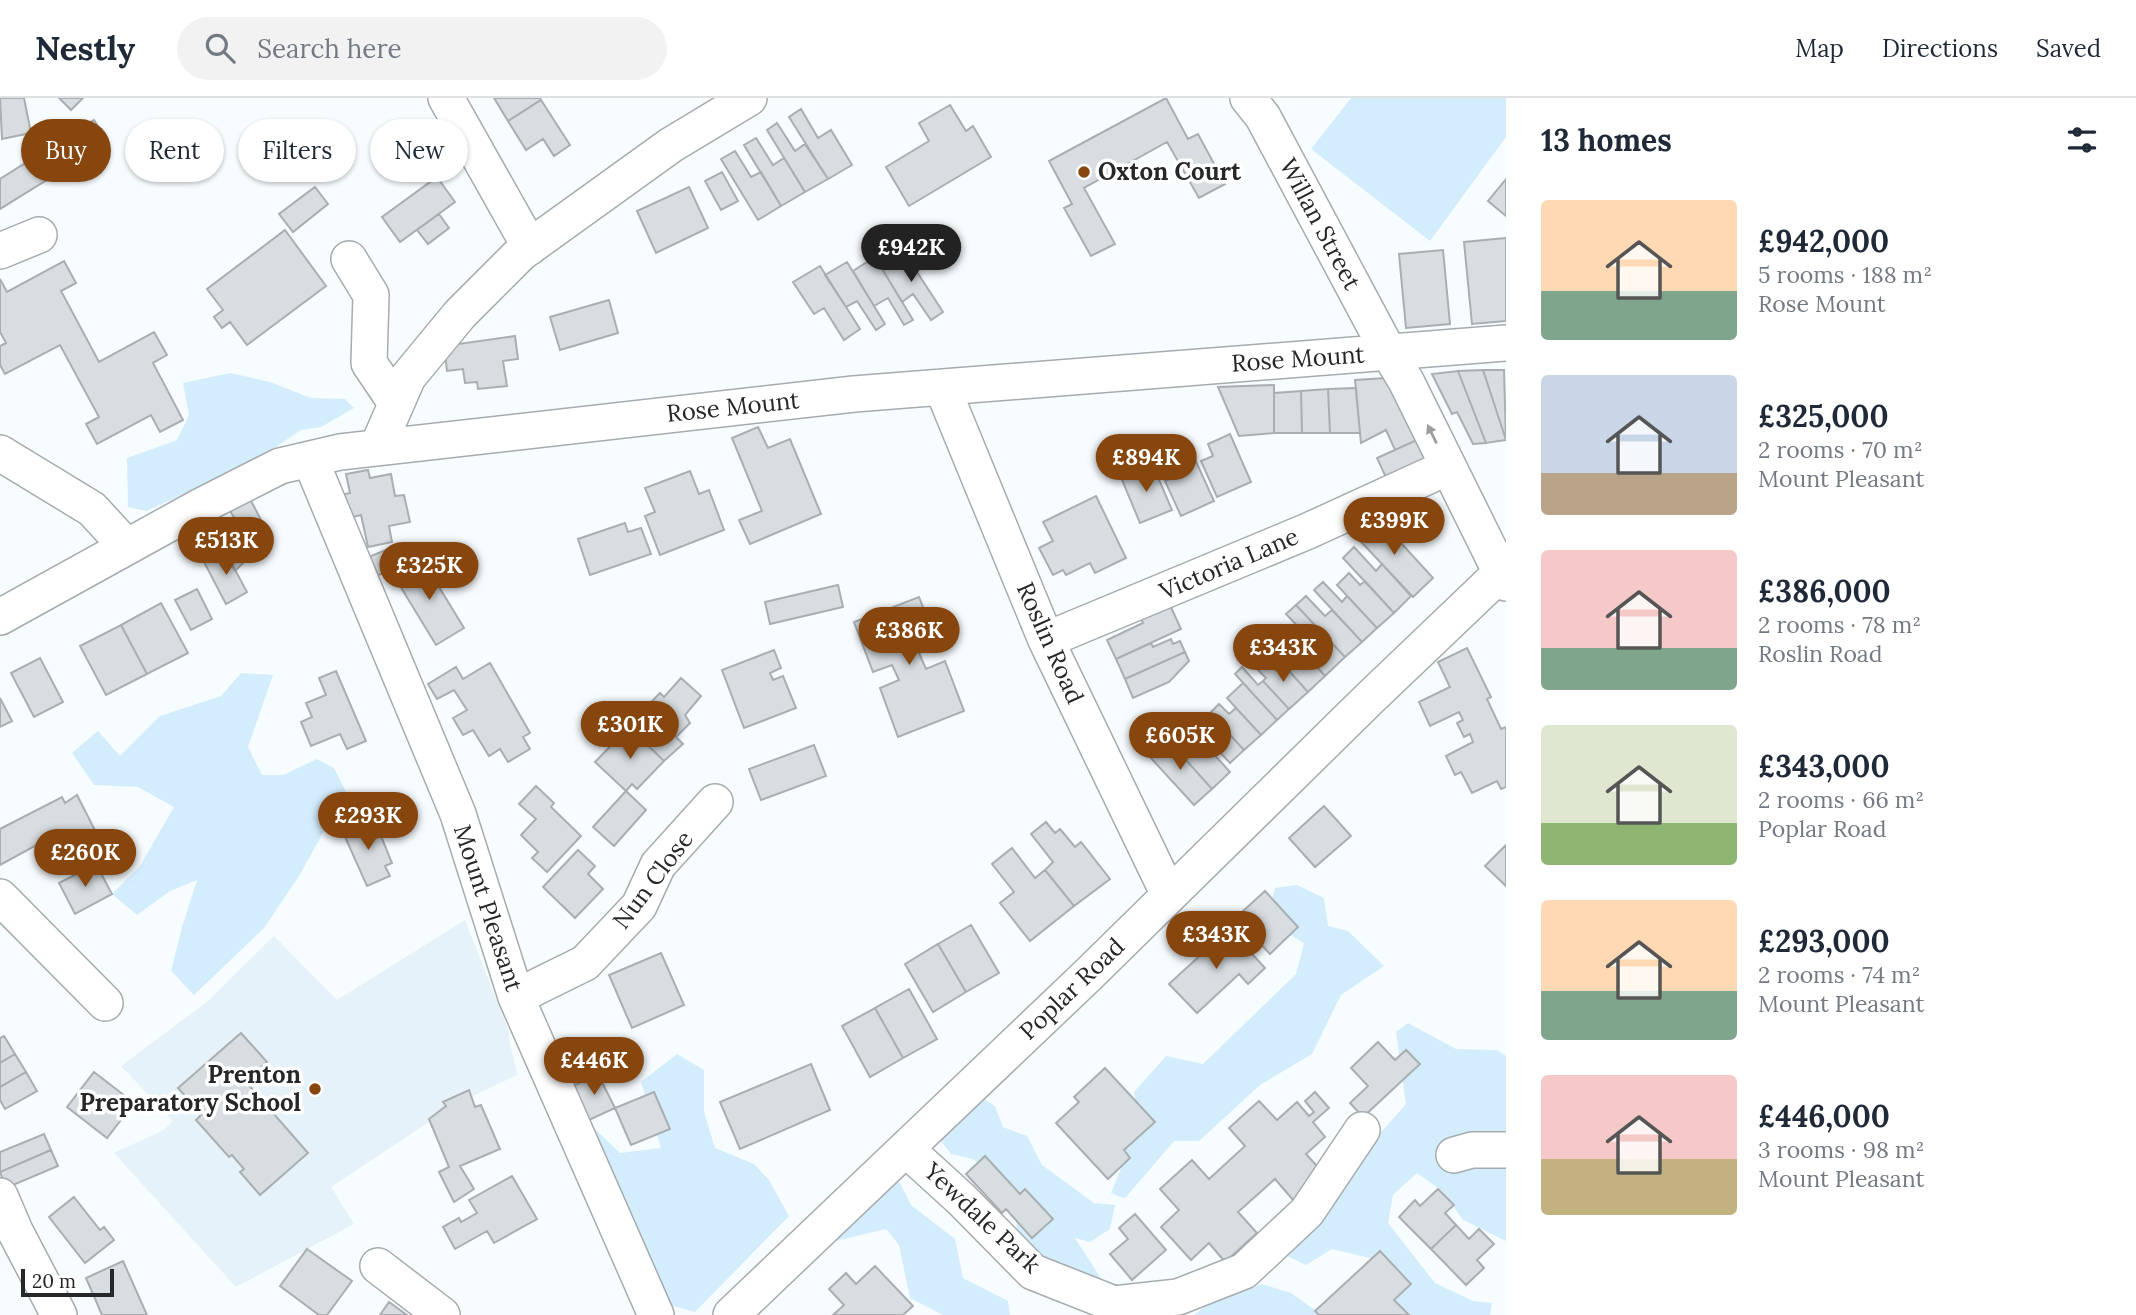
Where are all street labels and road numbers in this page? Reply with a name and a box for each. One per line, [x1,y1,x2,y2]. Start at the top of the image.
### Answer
street label: Willan Street [1273,153,1368,295]
street label: Rose Mount [1230,338,1366,379]
street label: Rose Mount [665,384,802,429]
street label: Victoria Lane [1154,520,1303,607]
street label: Roslin Road [1010,577,1091,708]
street label: Mount Pleasant [447,821,530,996]
street label: Nun Close [606,824,700,935]
street label: Poplar Road [1013,931,1131,1046]
street label: Yewdale Park [917,1155,1047,1280]

